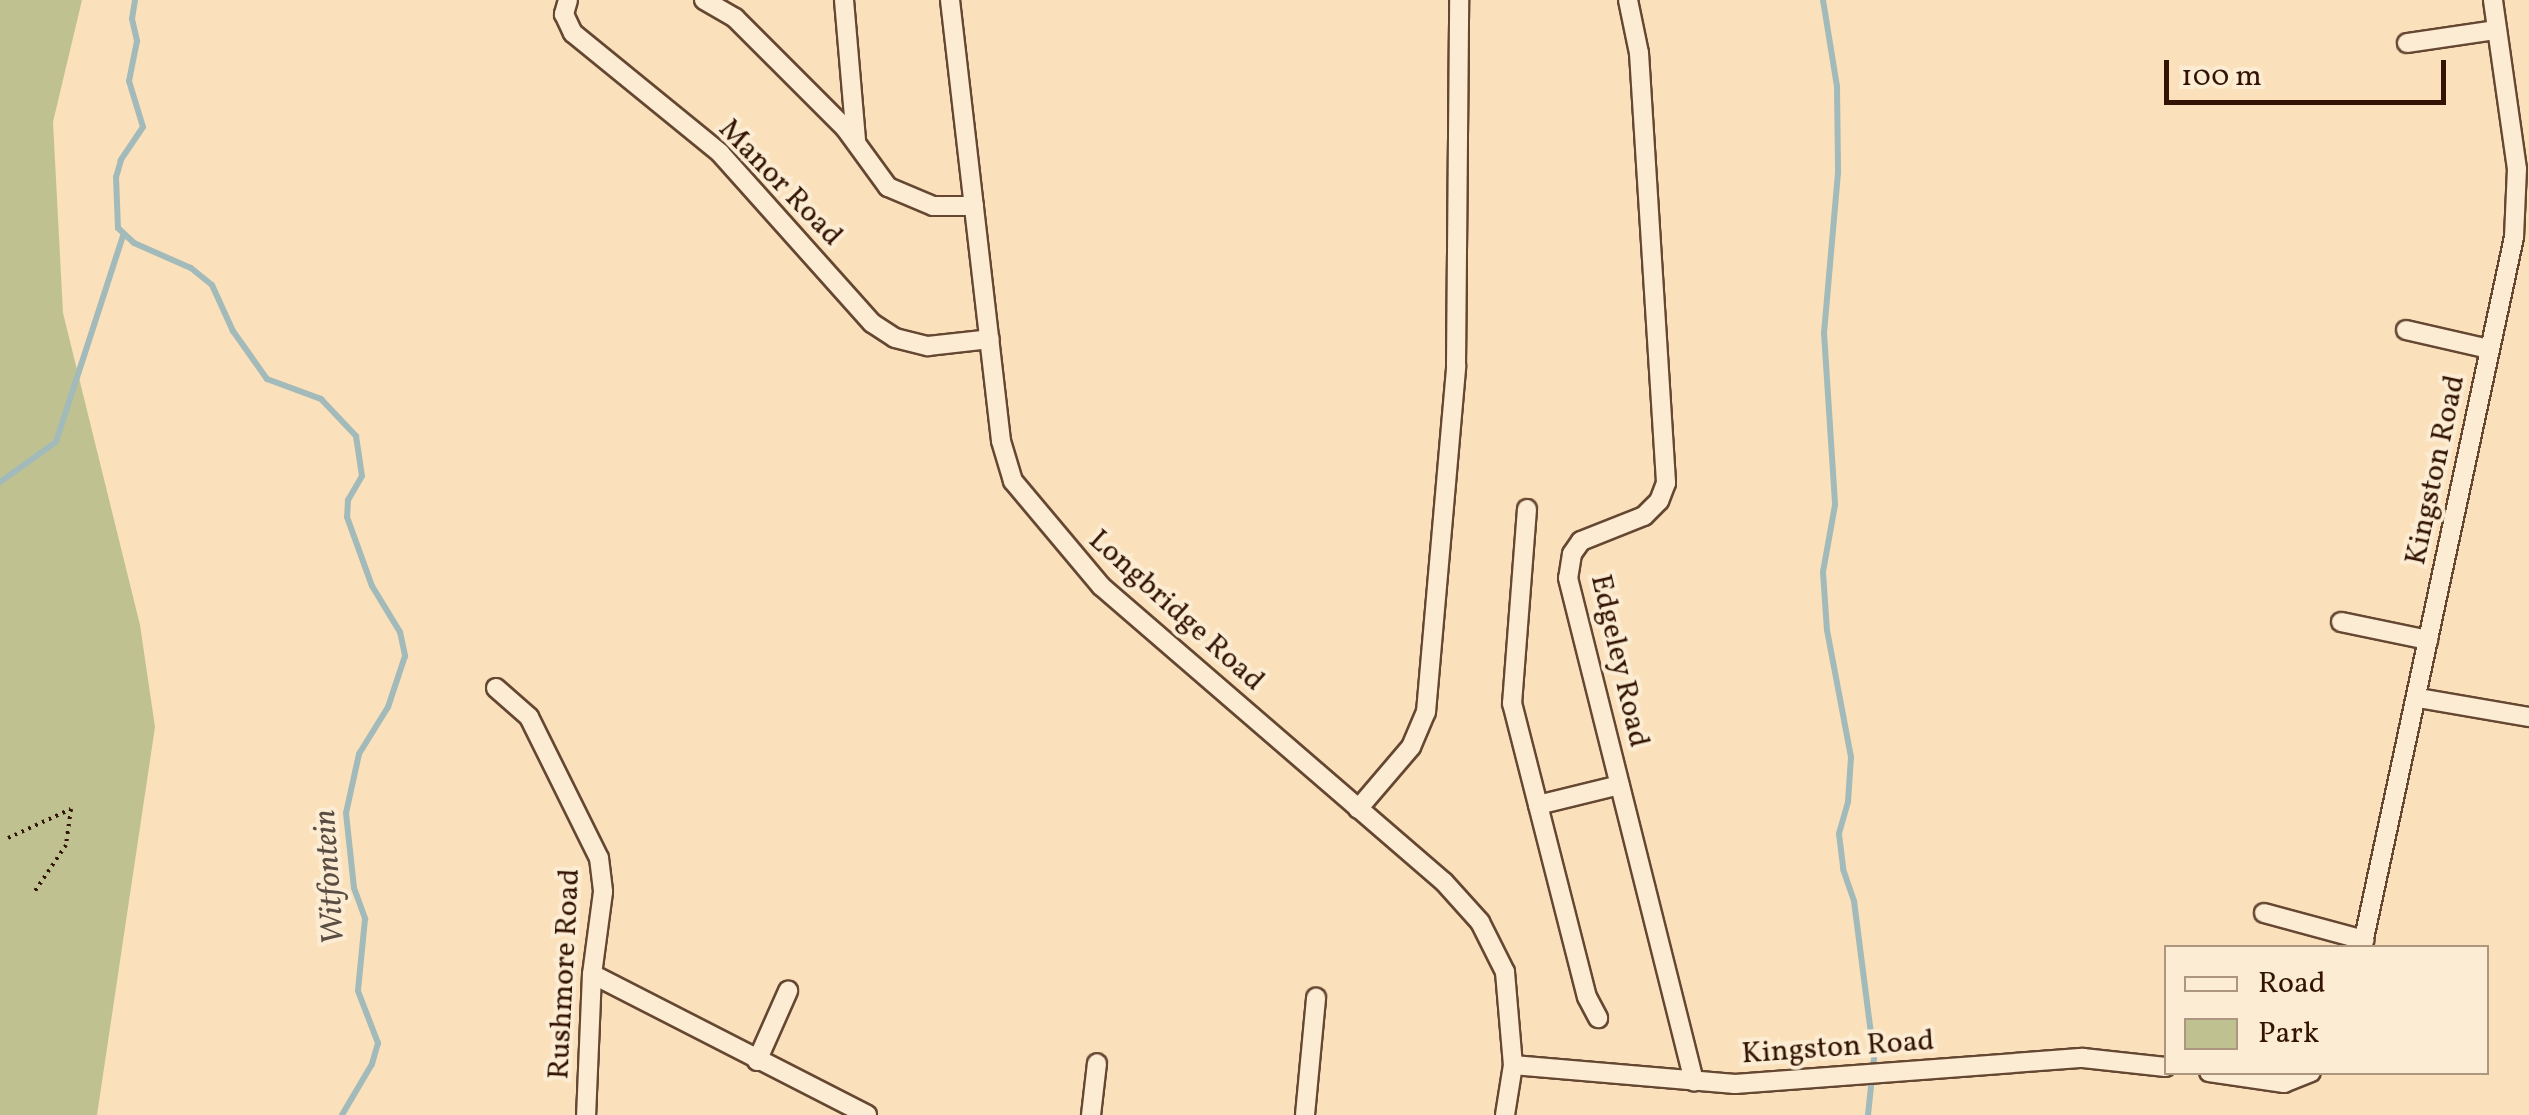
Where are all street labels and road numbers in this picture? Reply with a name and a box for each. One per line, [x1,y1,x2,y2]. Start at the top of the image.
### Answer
street label: Manor Road [710,112,850,254]
street label: Kingston Road [2398,372,2474,568]
street label: Longbridge Road [1081,523,1271,699]
street label: Edgeley Road [1582,571,1656,751]
street label: Rushmore Road [541,868,589,1080]
street label: Kingston Road [1740,1023,1936,1073]

